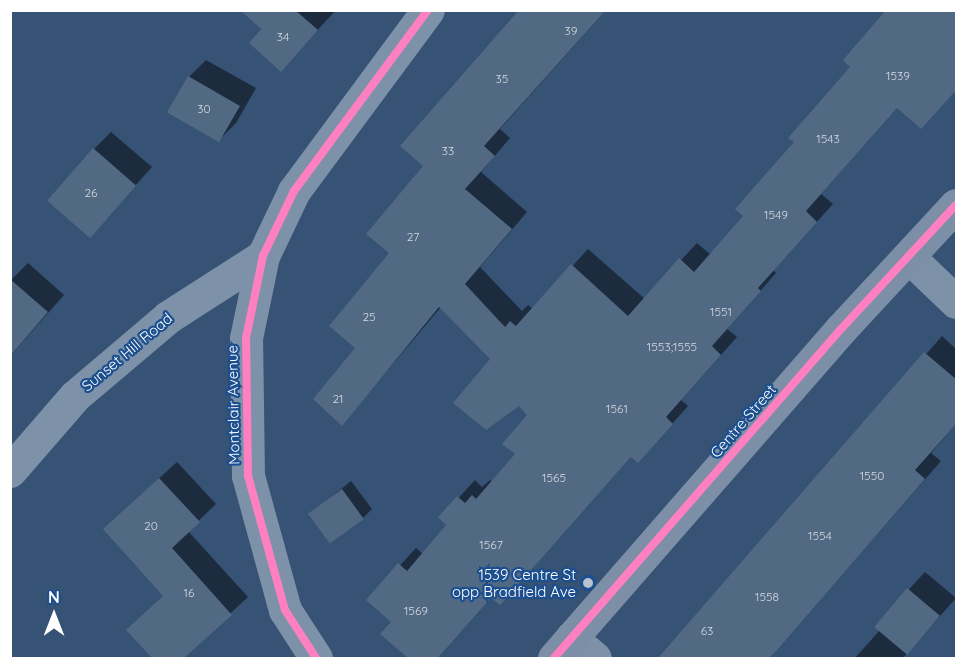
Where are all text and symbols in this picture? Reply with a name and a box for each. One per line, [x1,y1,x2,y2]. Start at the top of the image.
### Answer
house number: 39 [565,24,577,38]
house number: 34 [277,30,289,44]
house number: 1539 [886,69,910,83]
house number: 35 [496,72,508,86]
house number: 30 [197,102,211,116]
house number: 1543 [816,132,840,146]
house number: 33 [442,144,454,158]
house number: 26 [84,186,98,200]
house number: 1549 [764,208,788,222]
house number: 27 [407,230,419,244]
house number: 1551 [710,305,732,319]
street label: Sunset Hill Road [78,309,176,395]
house number: 25 [362,310,376,324]
house number: 1553;1555 [647,340,697,354]
street label: Montclair Avenue [223,345,243,465]
street label: Centre Street [706,381,780,461]
house number: 21 [332,392,344,406]
house number: 1561 [606,402,628,416]
house number: 1550 [860,469,884,483]
house number: 1565 [542,471,566,485]
house number: 20 [144,519,158,533]
house number: 1554 [808,529,832,543]
house number: 1567 [479,538,503,552]
place label: 1539 Centre St opp Bradfield Ave [452,565,576,600]
marker: 1539 Centre St opp Bradfield Ave [581,576,595,590]
north arrow [24,585,84,645]
house number: 16 [184,586,194,600]
text: N [48,587,60,607]
house number: 1558 [755,590,779,604]
house number: 1569 [404,604,428,618]
house number: 63 [701,624,713,638]

